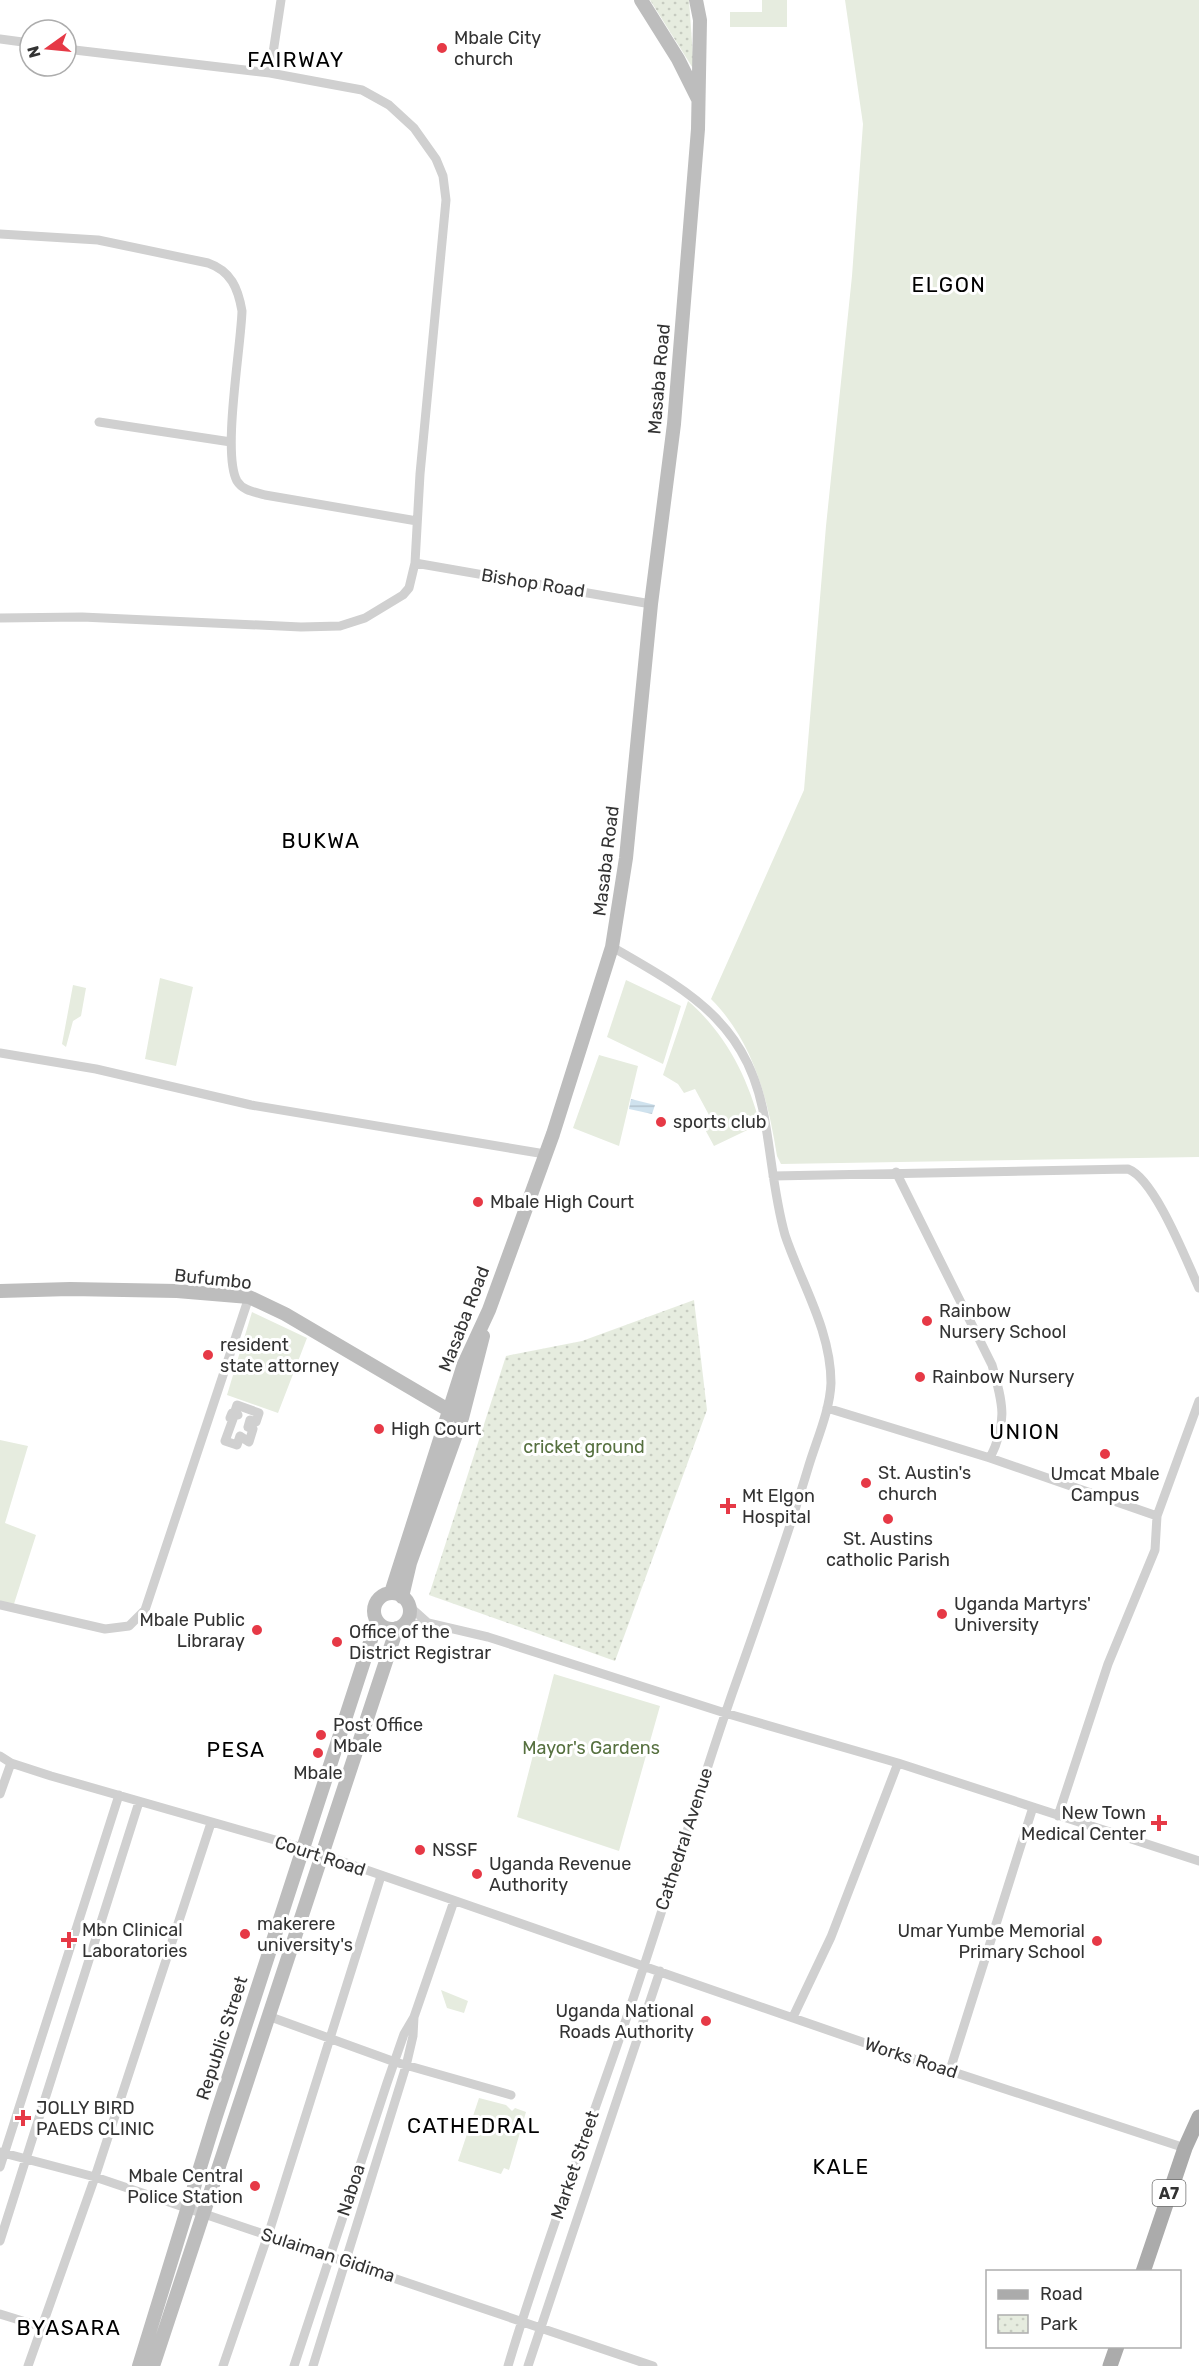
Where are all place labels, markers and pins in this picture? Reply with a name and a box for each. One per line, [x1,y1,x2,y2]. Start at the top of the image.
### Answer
place label: Mbale City church [454,27,541,70]
marker: Mbale City church [435,41,449,55]
place label: sports club [673,1111,767,1133]
marker: sports club [654,1115,668,1129]
place label: Mbale High Court [490,1191,634,1213]
marker: Mbale High Court [471,1195,485,1209]
place label: Rainbow Nursery School [939,1300,1066,1343]
marker: Rainbow Nursery School [920,1314,934,1328]
place label: resident state attorney [220,1334,339,1377]
marker: resident state attorney [201,1348,215,1362]
place label: Rainbow Nursery [932,1366,1075,1388]
marker: Rainbow Nursery [913,1370,927,1384]
place label: High Court [391,1418,481,1440]
marker: High Court [372,1422,386,1436]
marker: Umcat Mbale Campus [1098,1447,1112,1461]
place label: St. Austin's church [878,1462,971,1505]
place label: Umcat Mbale Campus [1050,1463,1160,1506]
marker: St. Austin's church [859,1476,873,1490]
place label: Mt Elgon Hospital [742,1485,815,1528]
marker: Mt Elgon Hospital [719,1497,737,1515]
marker: St. Austins catholic Parish [881,1512,895,1526]
place label: St. Austins catholic Parish [826,1528,950,1571]
place label: Uganda Martyrs' University [954,1593,1091,1636]
marker: Uganda Martyrs' University [935,1607,949,1621]
place label: Mbale Public Libraray [139,1609,245,1652]
place label: Office of the District Registrar [349,1621,491,1664]
marker: Mbale Public Libraray [250,1623,264,1637]
marker: Office of the District Registrar [330,1635,344,1649]
place label: Post Office Mbale [333,1714,423,1757]
marker: Post Office Mbale [314,1728,328,1742]
marker: Mbale [311,1746,325,1760]
place label: Mbale [293,1762,343,1784]
place label: New Town Medical Center [1021,1802,1146,1845]
marker: New Town Medical Center [1150,1814,1168,1832]
place label: NSSF [432,1839,477,1861]
marker: NSSF [413,1843,427,1857]
place label: Uganda Revenue Authority [489,1853,631,1896]
marker: Uganda Revenue Authority [470,1867,484,1881]
place label: makerere university's [257,1913,353,1956]
place label: Mbn Clinical Laboratories [82,1919,187,1962]
place label: Umar Yumbe Memorial Primary School [897,1920,1085,1963]
marker: makerere university's [238,1927,252,1941]
marker: Mbn Clinical Laboratories [60,1931,78,1949]
marker: Umar Yumbe Memorial Primary School [1090,1934,1104,1948]
place label: Uganda National Roads Authority [555,2000,694,2043]
marker: Uganda National Roads Authority [699,2014,713,2028]
place label: JOLLY BIRD PAEDS CLINIC [36,2097,154,2140]
marker: JOLLY BIRD PAEDS CLINIC [14,2109,32,2127]
place label: Mbale Central Police Station [127,2165,243,2208]
marker: Mbale Central Police Station [248,2179,262,2193]

